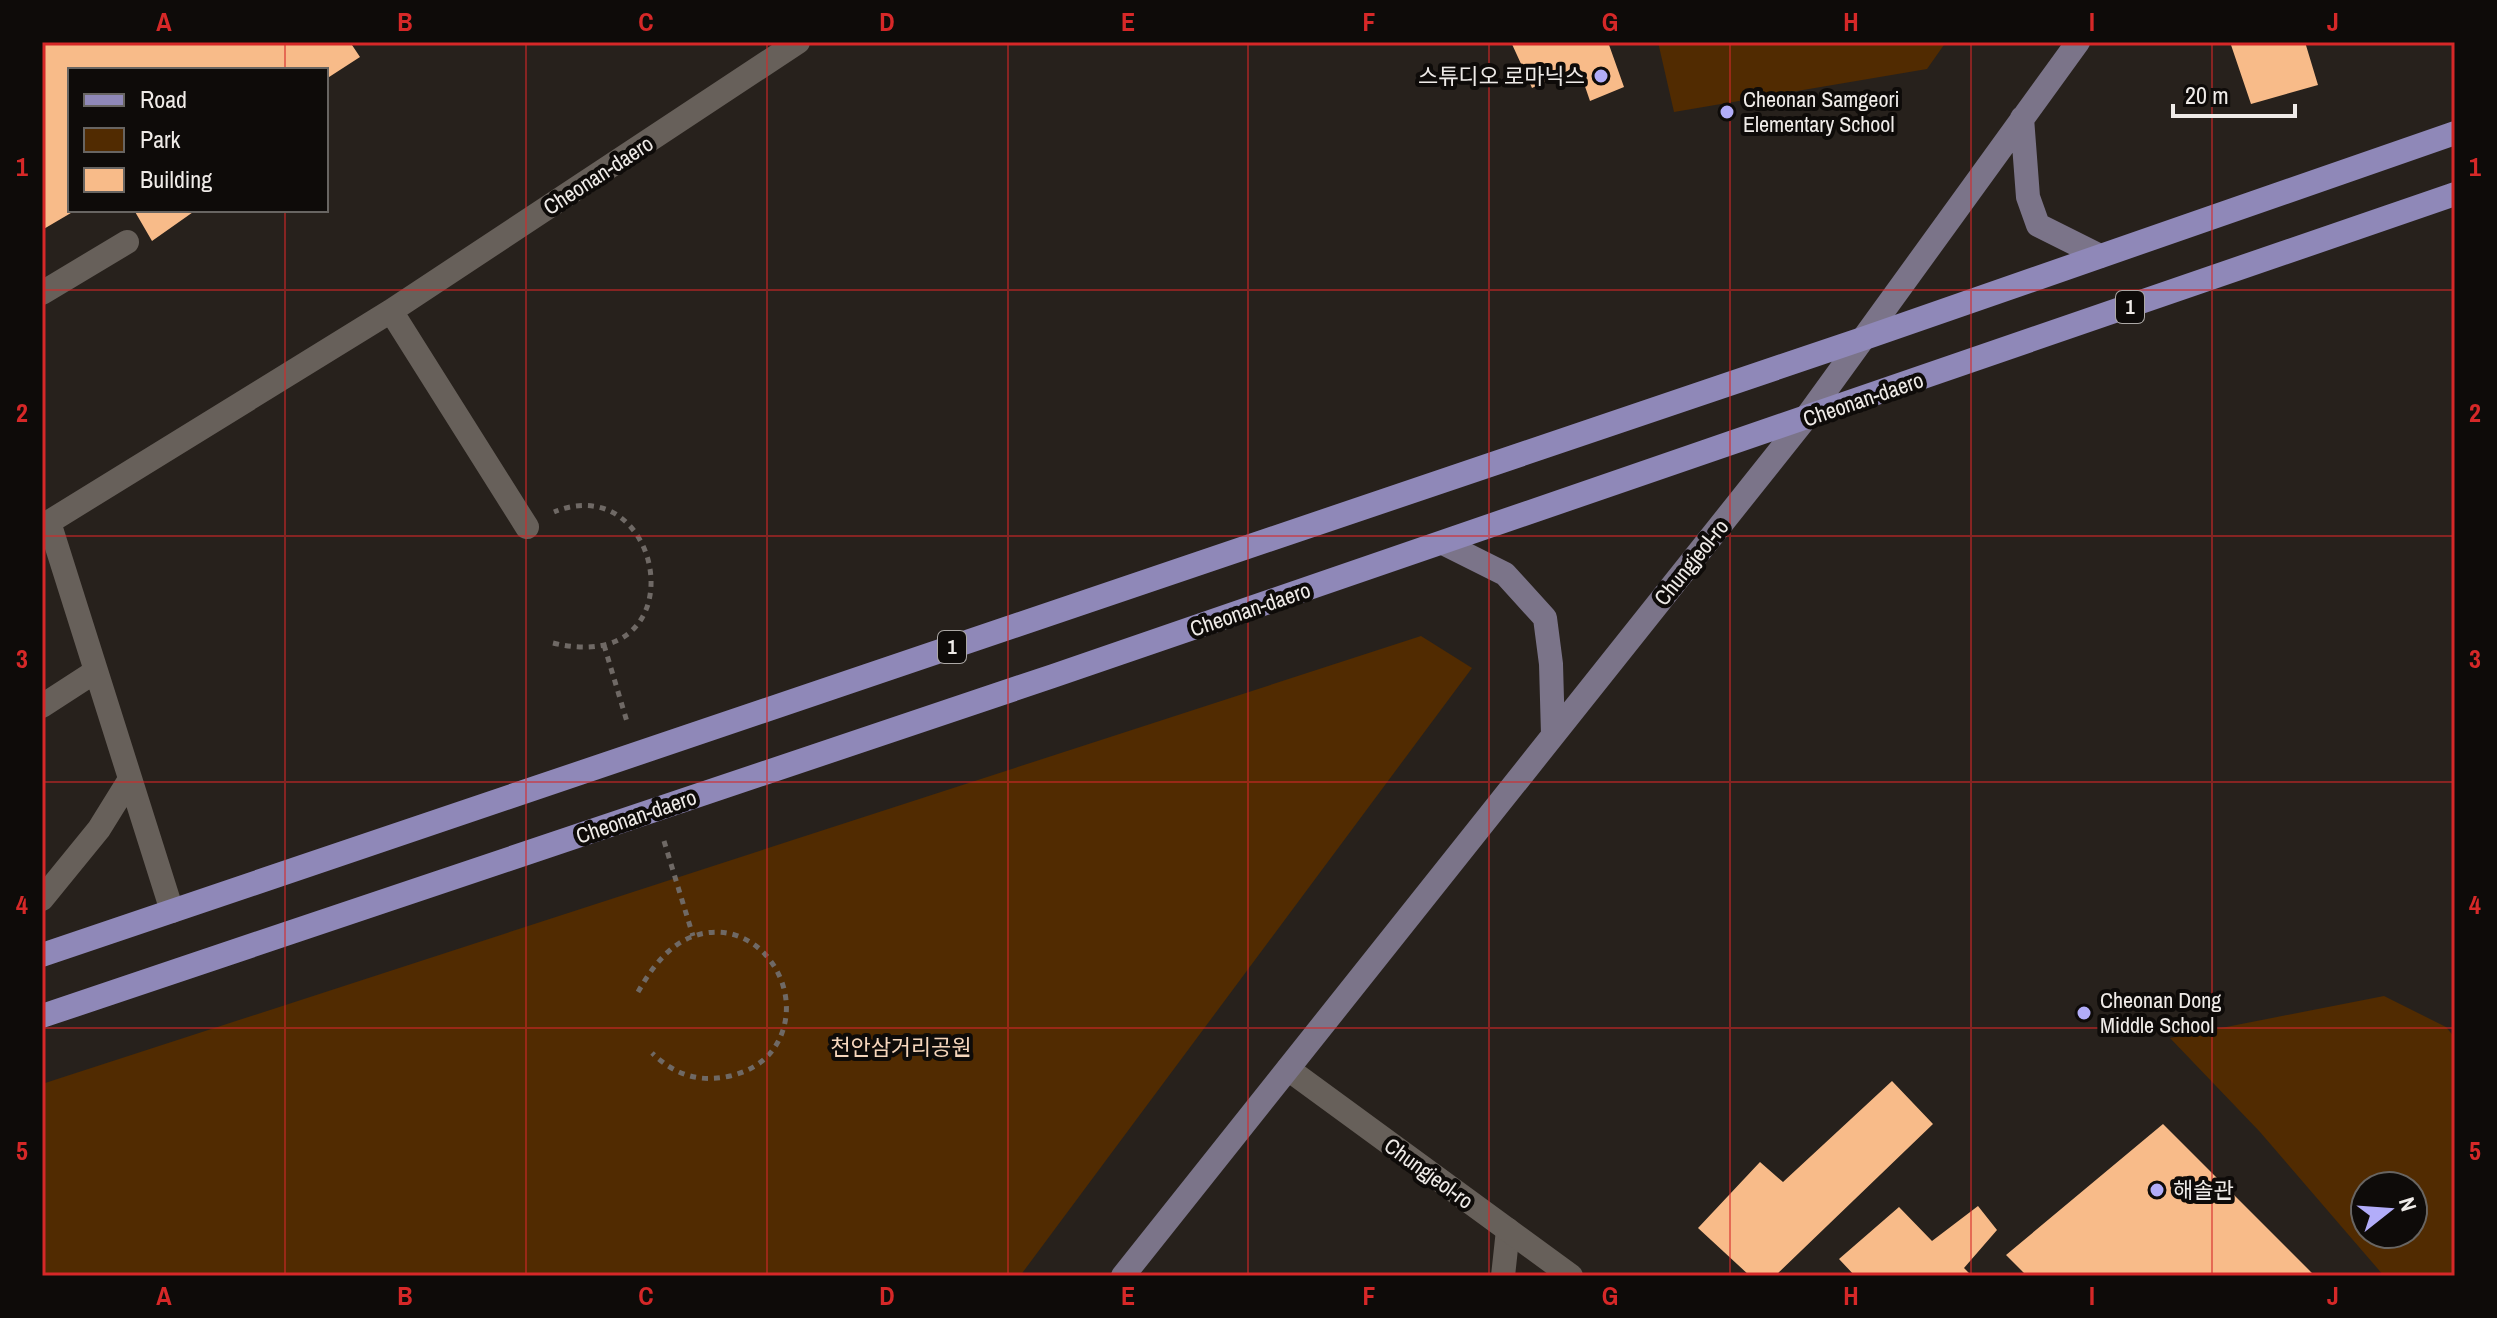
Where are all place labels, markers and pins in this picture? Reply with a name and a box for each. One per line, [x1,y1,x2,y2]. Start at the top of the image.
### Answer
place label: 스튜디오 로마닉스 [1418,61,1585,91]
marker: 스튜디오 로마닉스 [1592,67,1610,85]
place label: Cheonan Samgeori Elementary School [1743,84,1899,139]
marker: Cheonan Samgeori Elementary School [1718,103,1736,121]
place label: Cheonan Dong Middle School [2100,985,2221,1040]
marker: Cheonan Dong Middle School [2075,1004,2093,1022]
place label: 해솔관 [2173,1175,2234,1205]
marker: 해솔관 [2148,1181,2166,1199]

